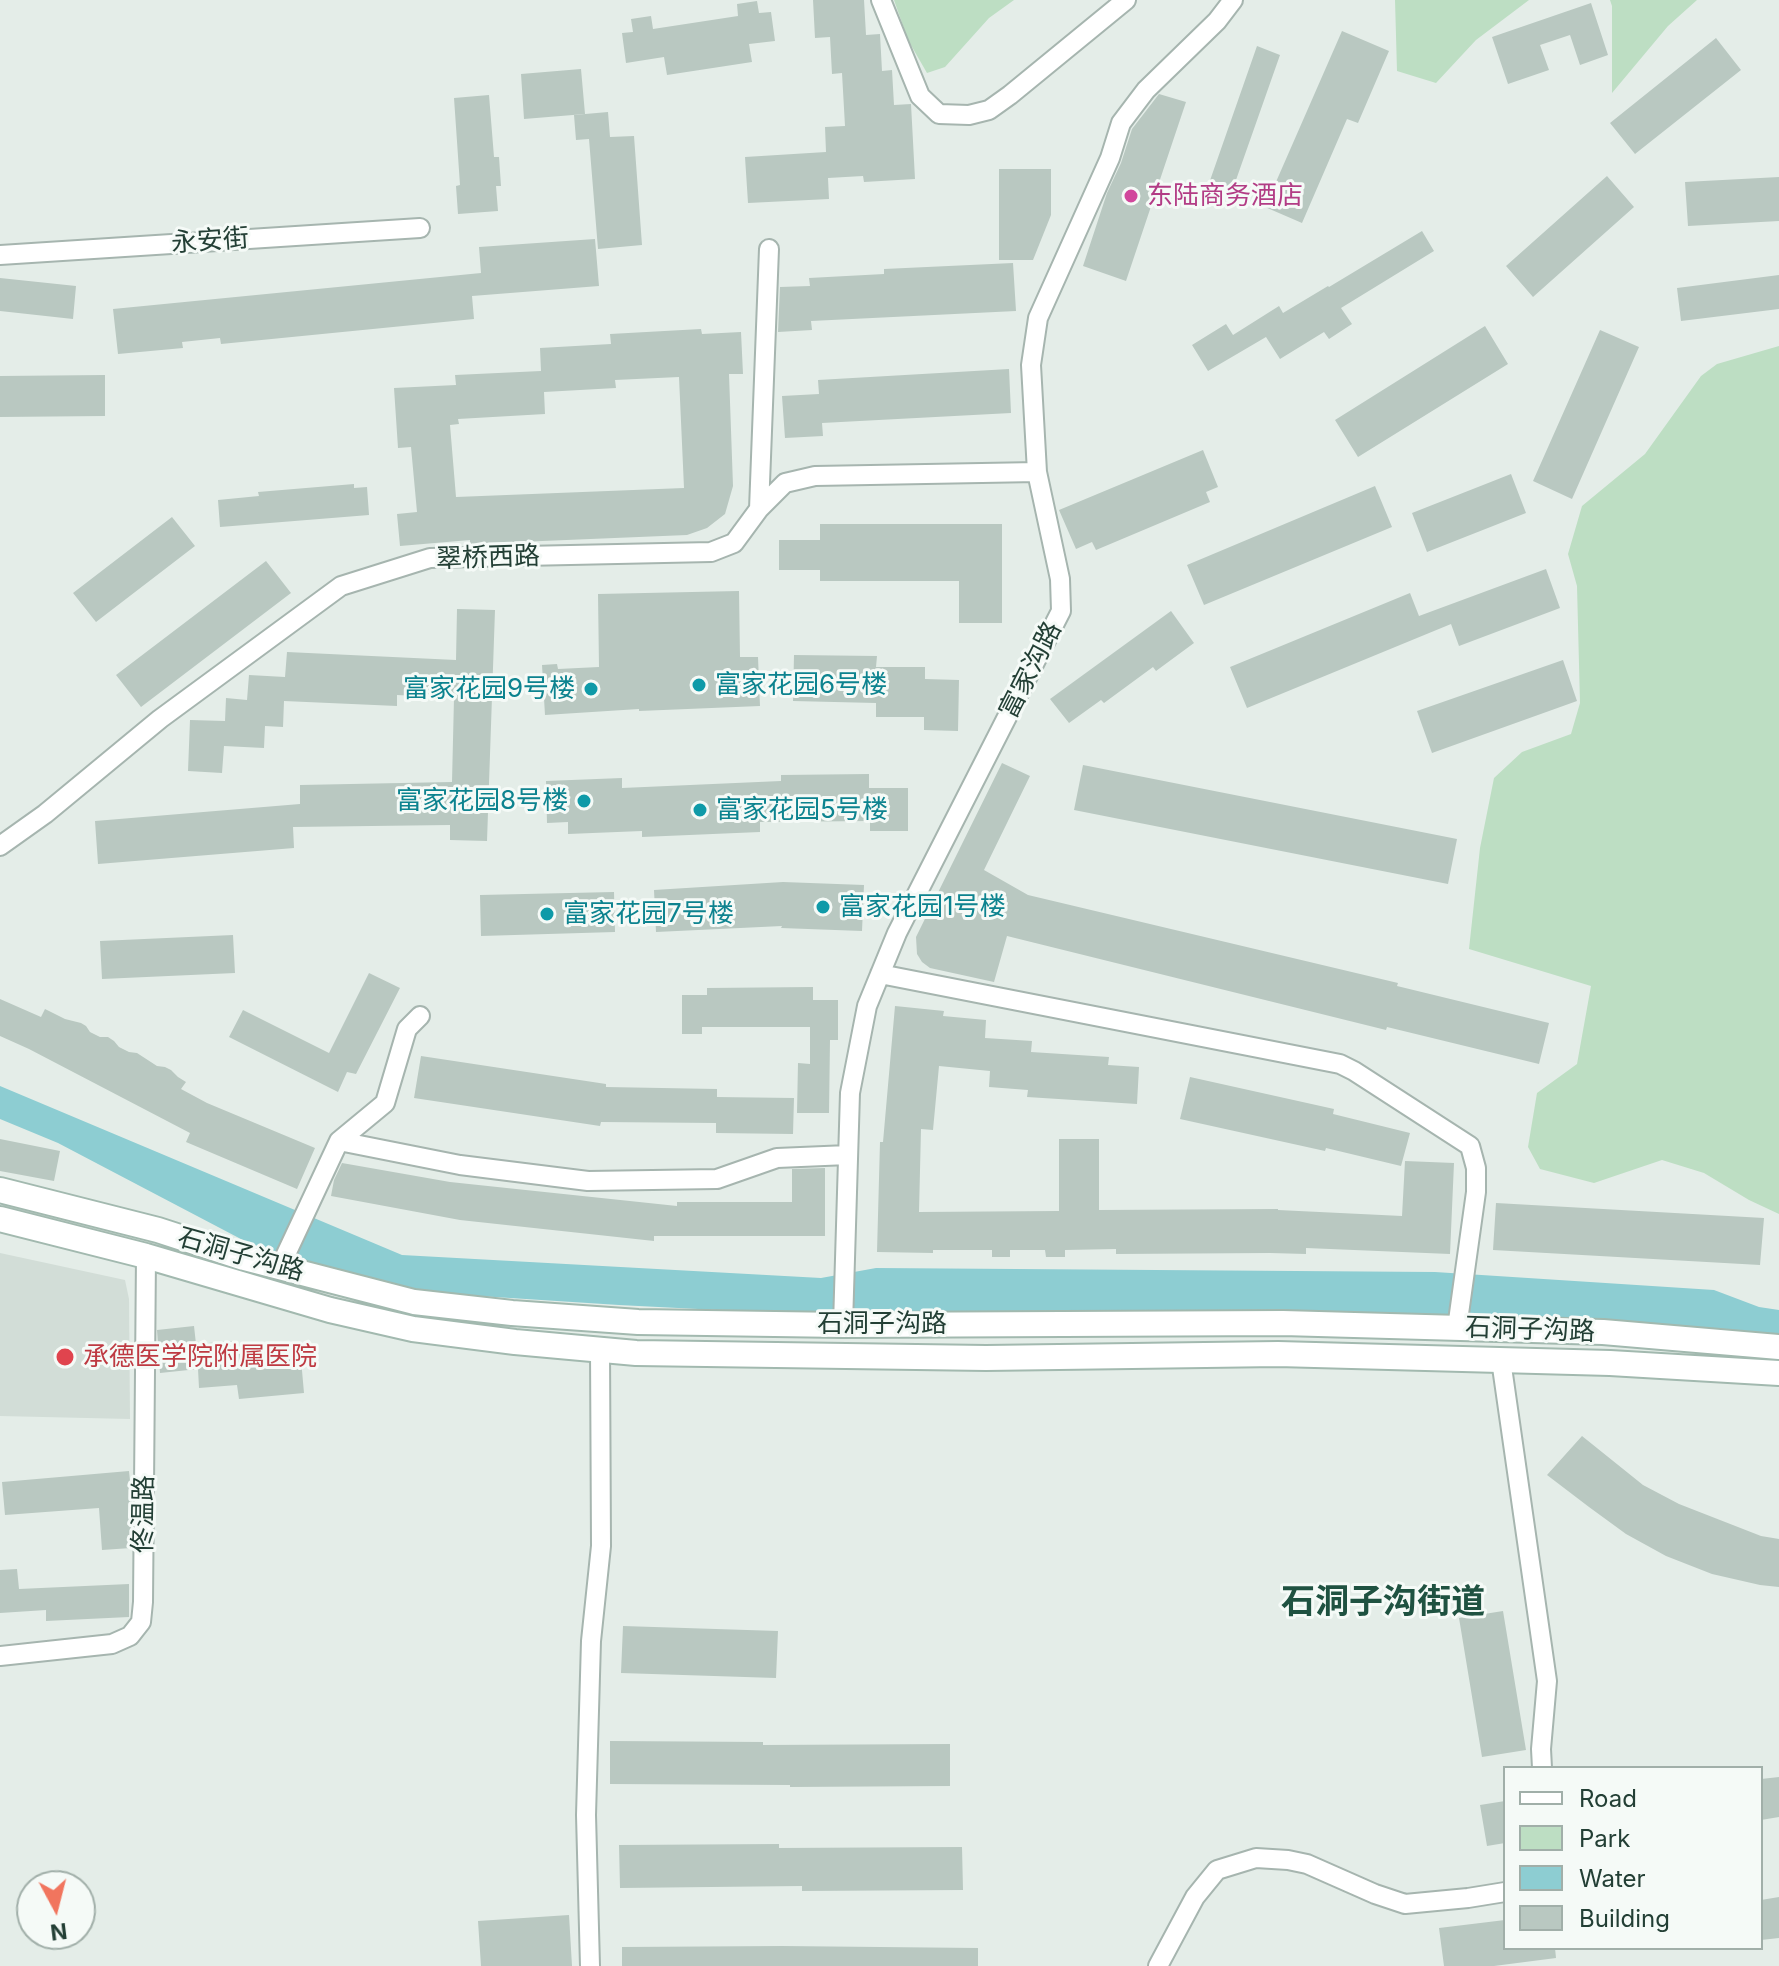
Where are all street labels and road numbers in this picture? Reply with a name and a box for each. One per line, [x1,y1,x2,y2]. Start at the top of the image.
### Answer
street label: 永安街 [170,223,250,259]
street label: 翠桥西路 [435,541,541,575]
street label: 富家沟路 [993,617,1069,723]
street label: 石洞子沟路 [174,1222,308,1288]
street label: 石洞子沟路 [817,1308,947,1340]
street label: 石洞子沟路 [1464,1312,1596,1348]
street label: 佟温路 [128,1475,160,1553]

